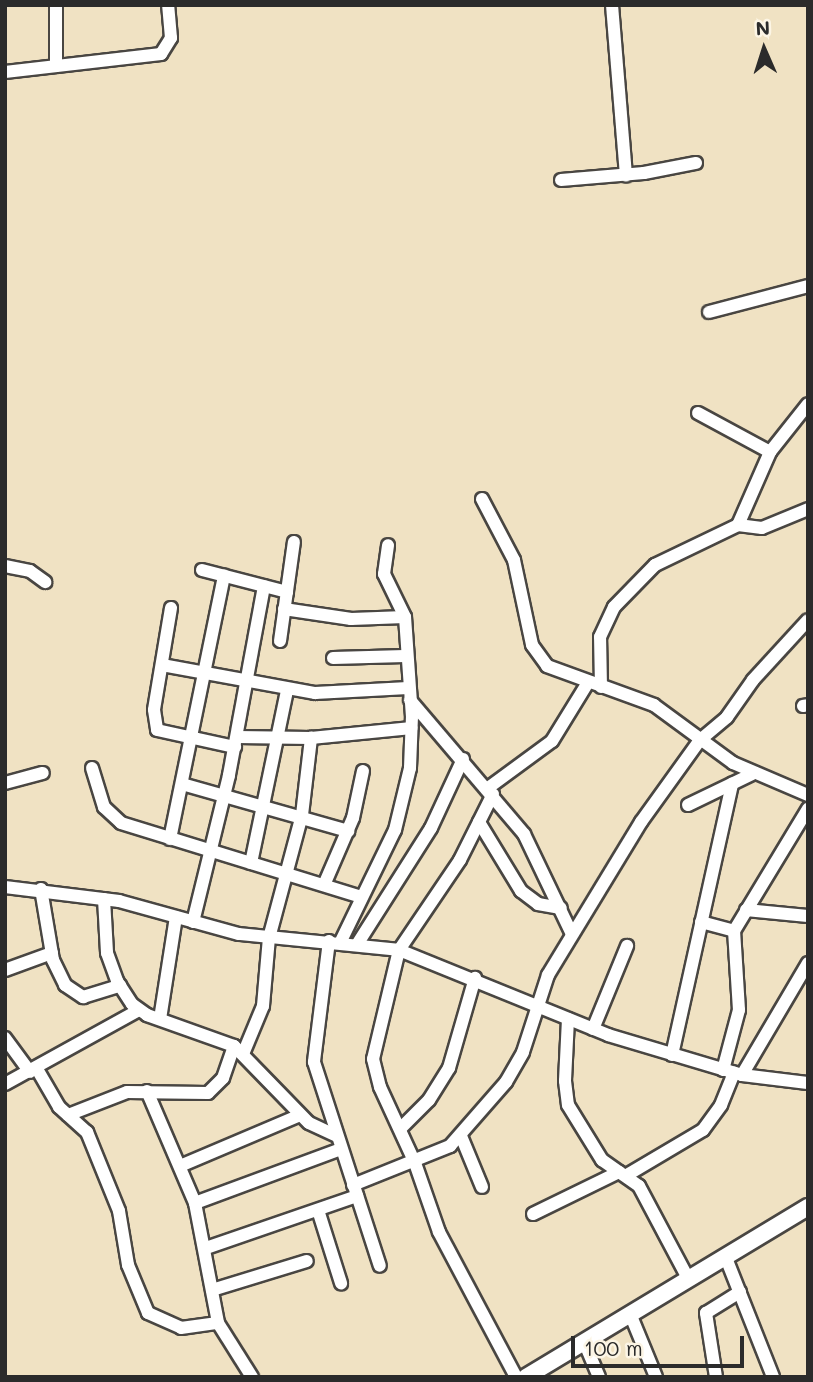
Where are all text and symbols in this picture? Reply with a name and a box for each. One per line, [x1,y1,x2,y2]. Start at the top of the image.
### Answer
north arrow [729,14,799,84]
text: N [755,15,771,40]
scale bar [575,1322,748,1366]
text: 100 m [584,1334,643,1361]

